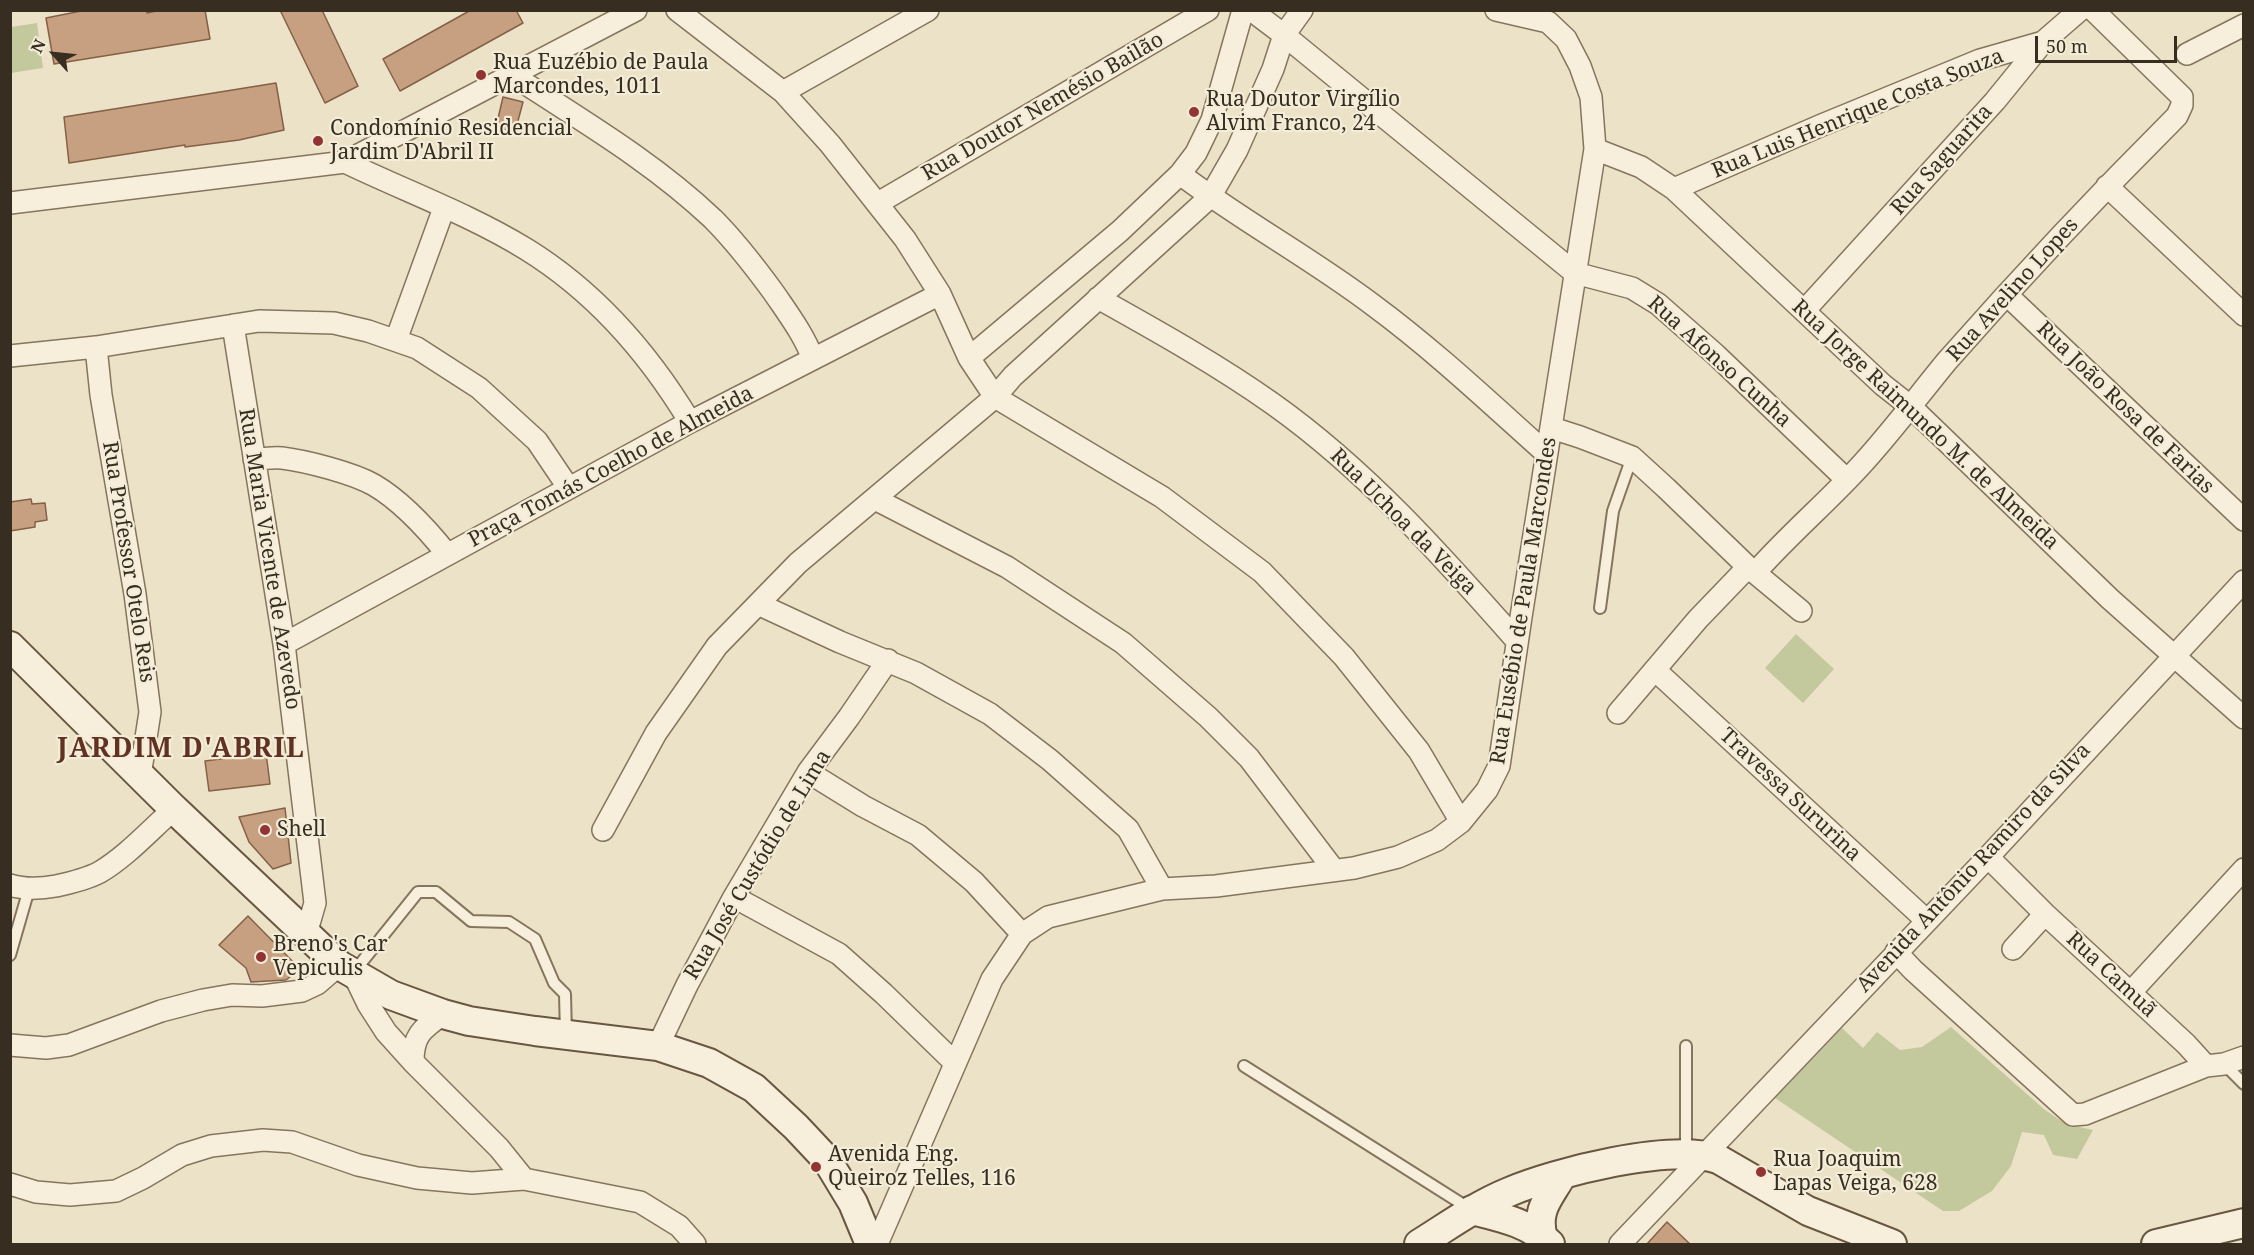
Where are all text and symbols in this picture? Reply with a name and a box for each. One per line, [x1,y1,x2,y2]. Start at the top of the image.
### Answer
north arrow [24,24,84,84]
scale bar [2038,24,2180,62]
street label: Rua Doutor Nemésio Bailão [918,27,1168,187]
text: 50 m [2046,34,2088,58]
text: N [25,35,51,56]
street label: Rua Luis Henrique Costa Souza [1709,44,2007,184]
place label: Rua Euzébio de Paula Marcondes, 1011 [493,50,709,100]
marker: Rua Euzébio de Paula Marcondes, 1011 [474,68,488,82]
place label: Rua Doutor Virgílio Alvim Franco, 24 [1206,87,1400,137]
street label: Rua Saguarita [1886,100,1998,220]
marker: Rua Doutor Virgílio Alvim Franco, 24 [1187,105,1201,119]
place label: Condomínio Residencial Jardim D'Abril II [330,116,572,166]
marker: Condomínio Residencial Jardim D'Abril II [311,134,325,148]
street label: Rua Avelino Lopes [1942,213,2084,367]
street label: Rua Afonso Cunha [1642,291,1796,433]
street label: Rua Jorge Raimundo M. de Almeida [1787,295,2063,555]
street label: Rua João Rosa de Farias [2031,317,2219,499]
street label: Praça Tomás Coelho de Almeida [464,381,758,553]
street label: Rua Maria Vicente de Azevedo [233,407,305,711]
street label: Rua Eusébio de Paula Marcondes [1486,436,1562,766]
street label: Rua Professor Otelo Reis [96,440,160,684]
street label: Rua Uchoa da Veiga [1325,444,1481,600]
street label: Travessa Sururina [1714,723,1866,867]
district label: JARDIM D'ABRIL [57,733,305,765]
street label: Avenida Antônio Ramiro da Silva [1852,738,2096,998]
street label: Rua José Custódio de Lima [679,746,837,984]
place label: Shell [277,817,326,843]
marker: Shell [258,823,272,837]
street label: Rua Camuã [2061,927,2161,1023]
place label: Breno's Car Vepiculis [273,932,388,982]
marker: Breno's Car Vepiculis [254,950,268,964]
place label: Avenida Eng. Queiroz Telles, 116 [828,1142,1016,1192]
place label: Rua Joaquim Lapas Veiga, 628 [1773,1147,1937,1197]
marker: Avenida Eng. Queiroz Telles, 116 [809,1160,823,1174]
marker: Rua Joaquim Lapas Veiga, 628 [1754,1165,1768,1179]

